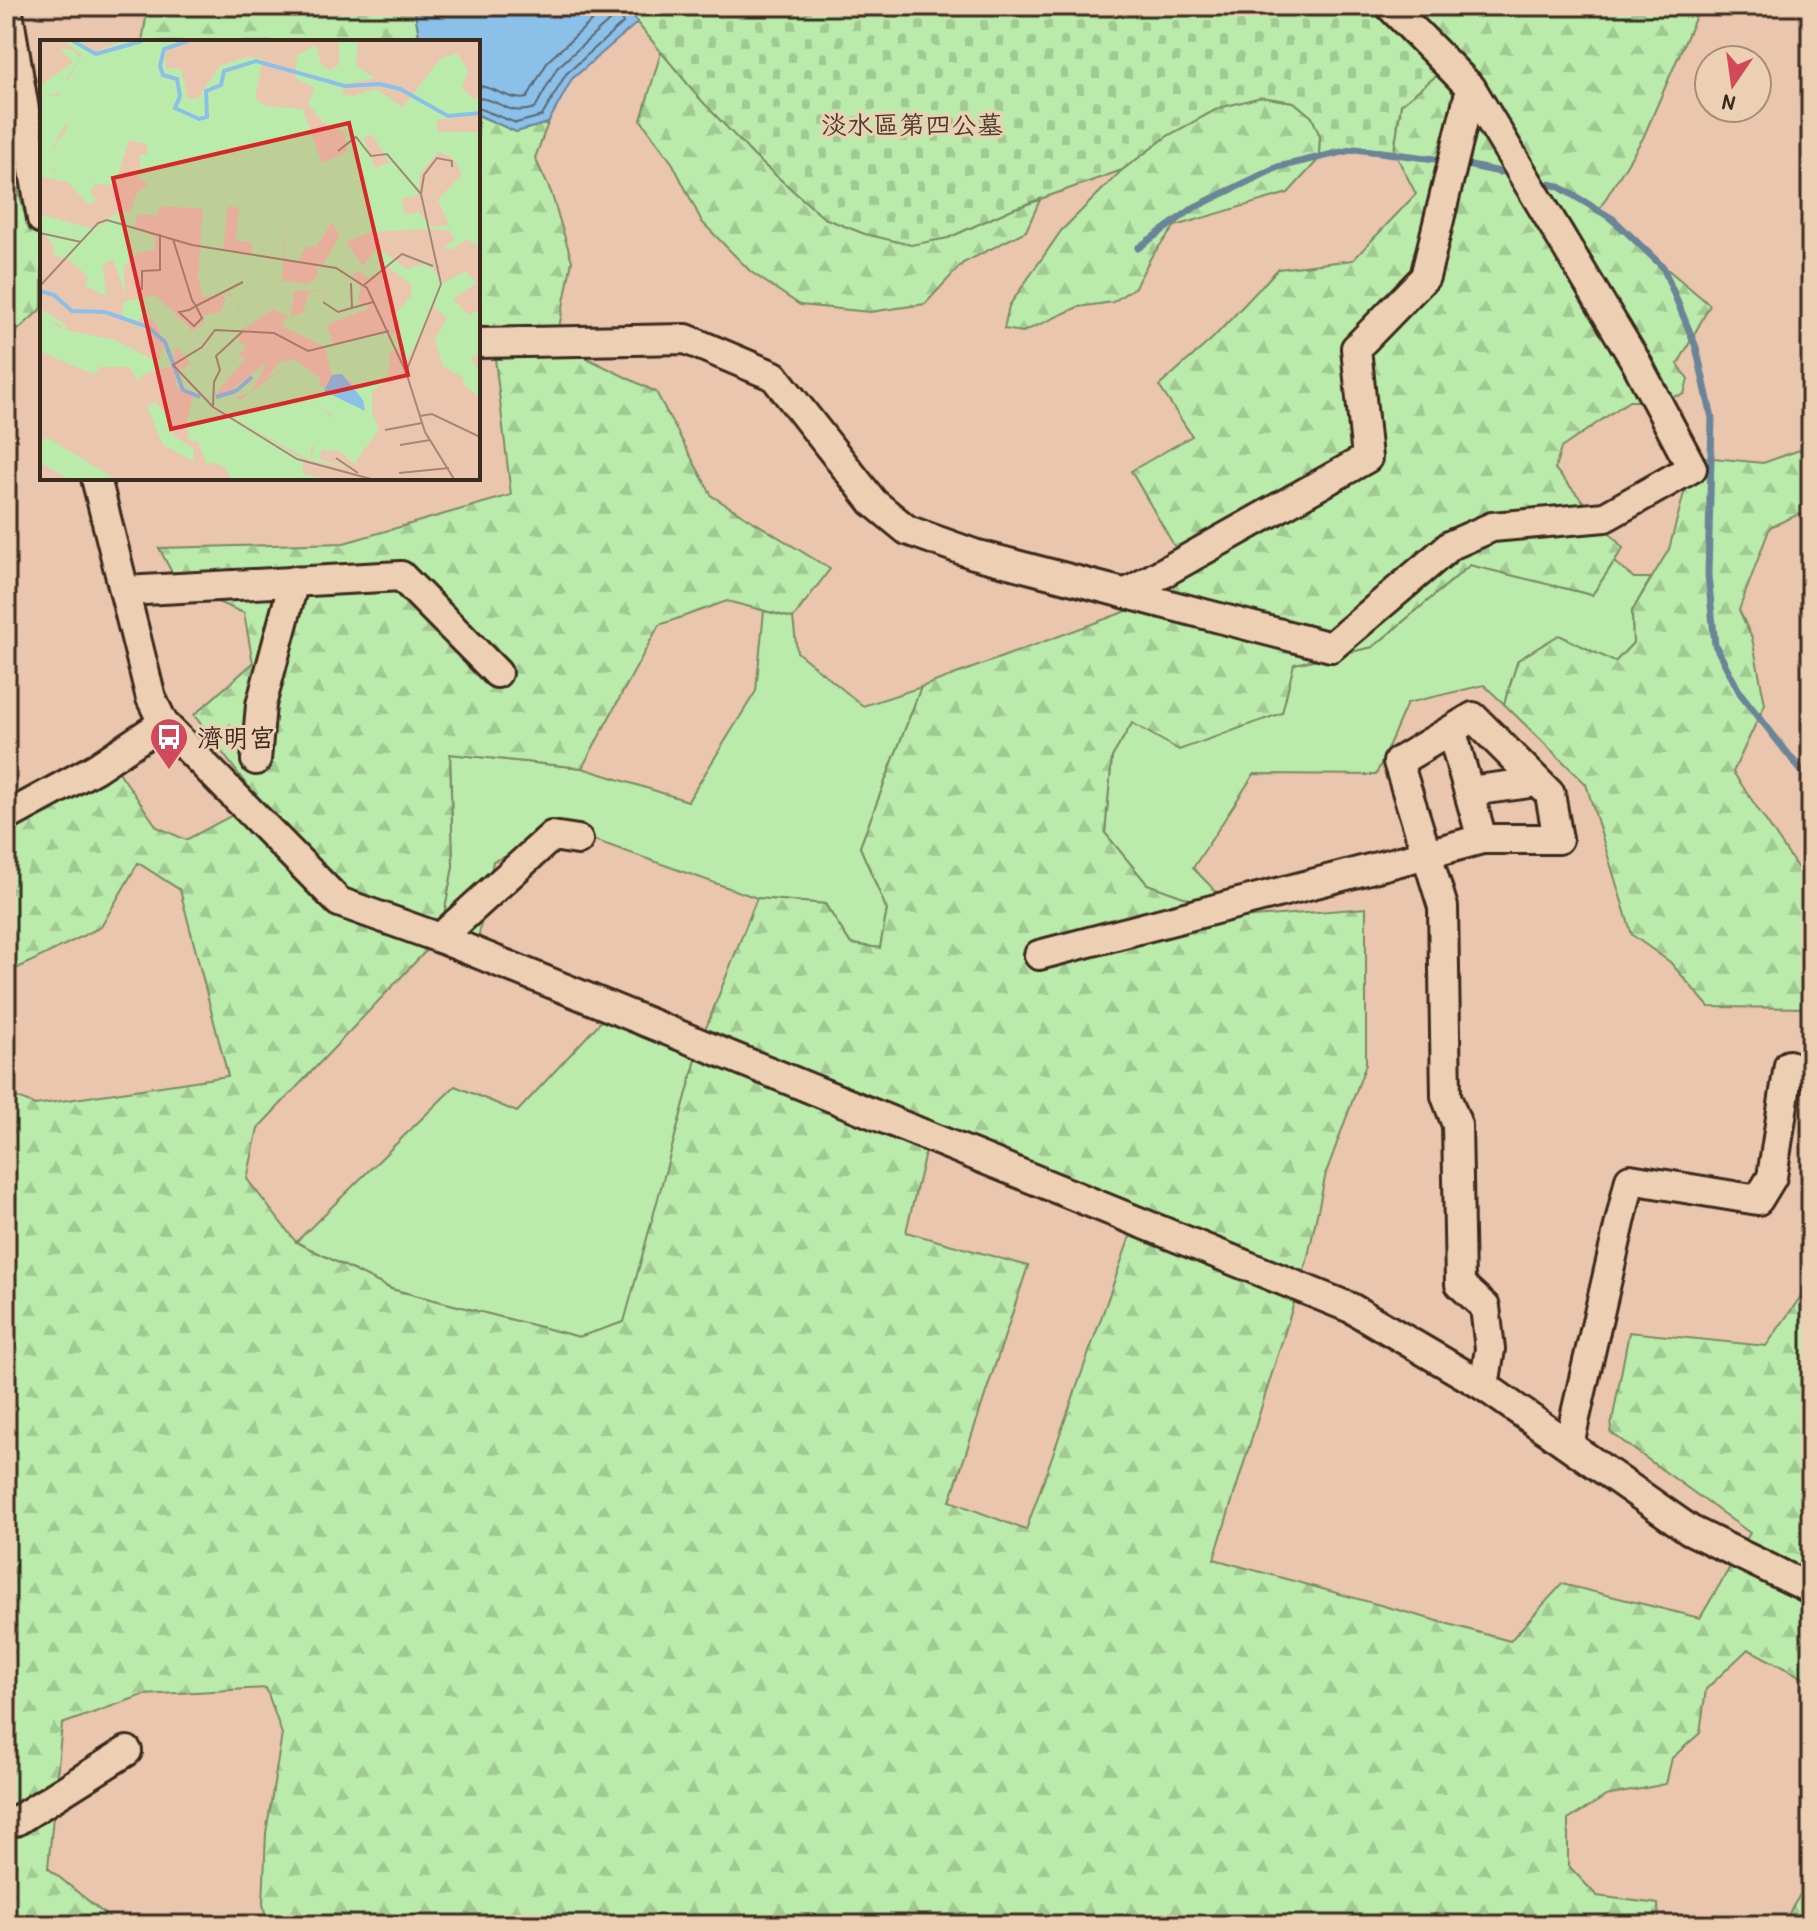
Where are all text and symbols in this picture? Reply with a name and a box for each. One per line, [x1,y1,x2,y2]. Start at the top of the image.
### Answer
inset map [40,40,480,480]
north arrow [1693,44,1773,124]
text: N [1719,87,1738,119]
park label: 淡水區第四公墓 [821,107,1003,142]
bus stop icon: 濟明宮 [148,716,190,771]
place label: 濟明宮 [197,720,275,755]

